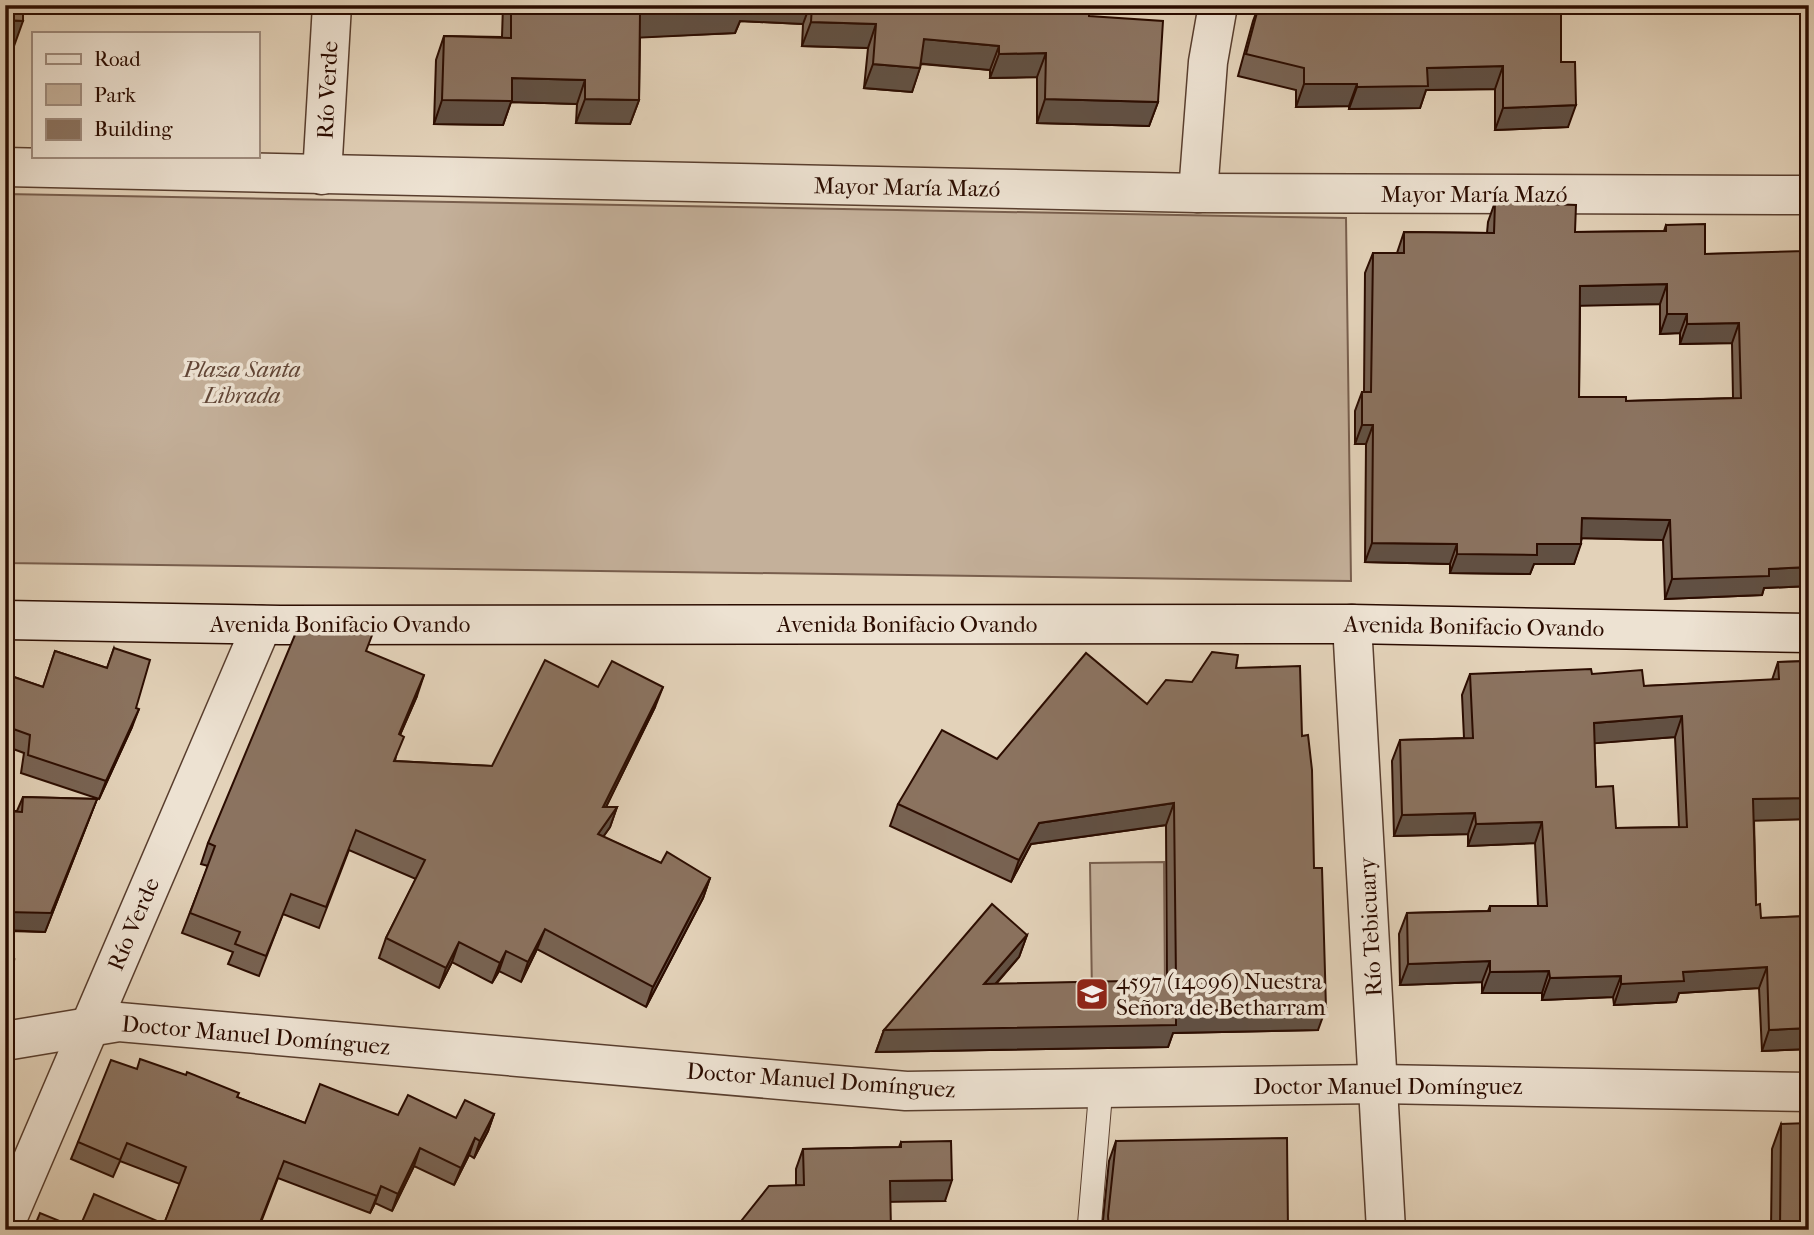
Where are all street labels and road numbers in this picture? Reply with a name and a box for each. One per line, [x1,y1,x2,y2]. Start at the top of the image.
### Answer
street label: Río Verde [311,40,344,140]
street label: Mayor María Mazó [813,172,1001,203]
street label: Mayor María Mazó [1381,181,1567,208]
street label: Avenida Bonifacio Ovando [209,611,470,638]
street label: Avenida Bonifacio Ovando [776,611,1037,638]
street label: Avenida Bonifacio Ovando [1342,611,1605,642]
street label: Río Tebicuary [1353,856,1388,997]
street label: Río Verde [102,874,165,975]
street label: Doctor Manuel Domínguez [121,1010,391,1061]
street label: Doctor Manuel Domínguez [686,1058,956,1103]
street label: Doctor Manuel Domínguez [1253,1073,1523,1100]

